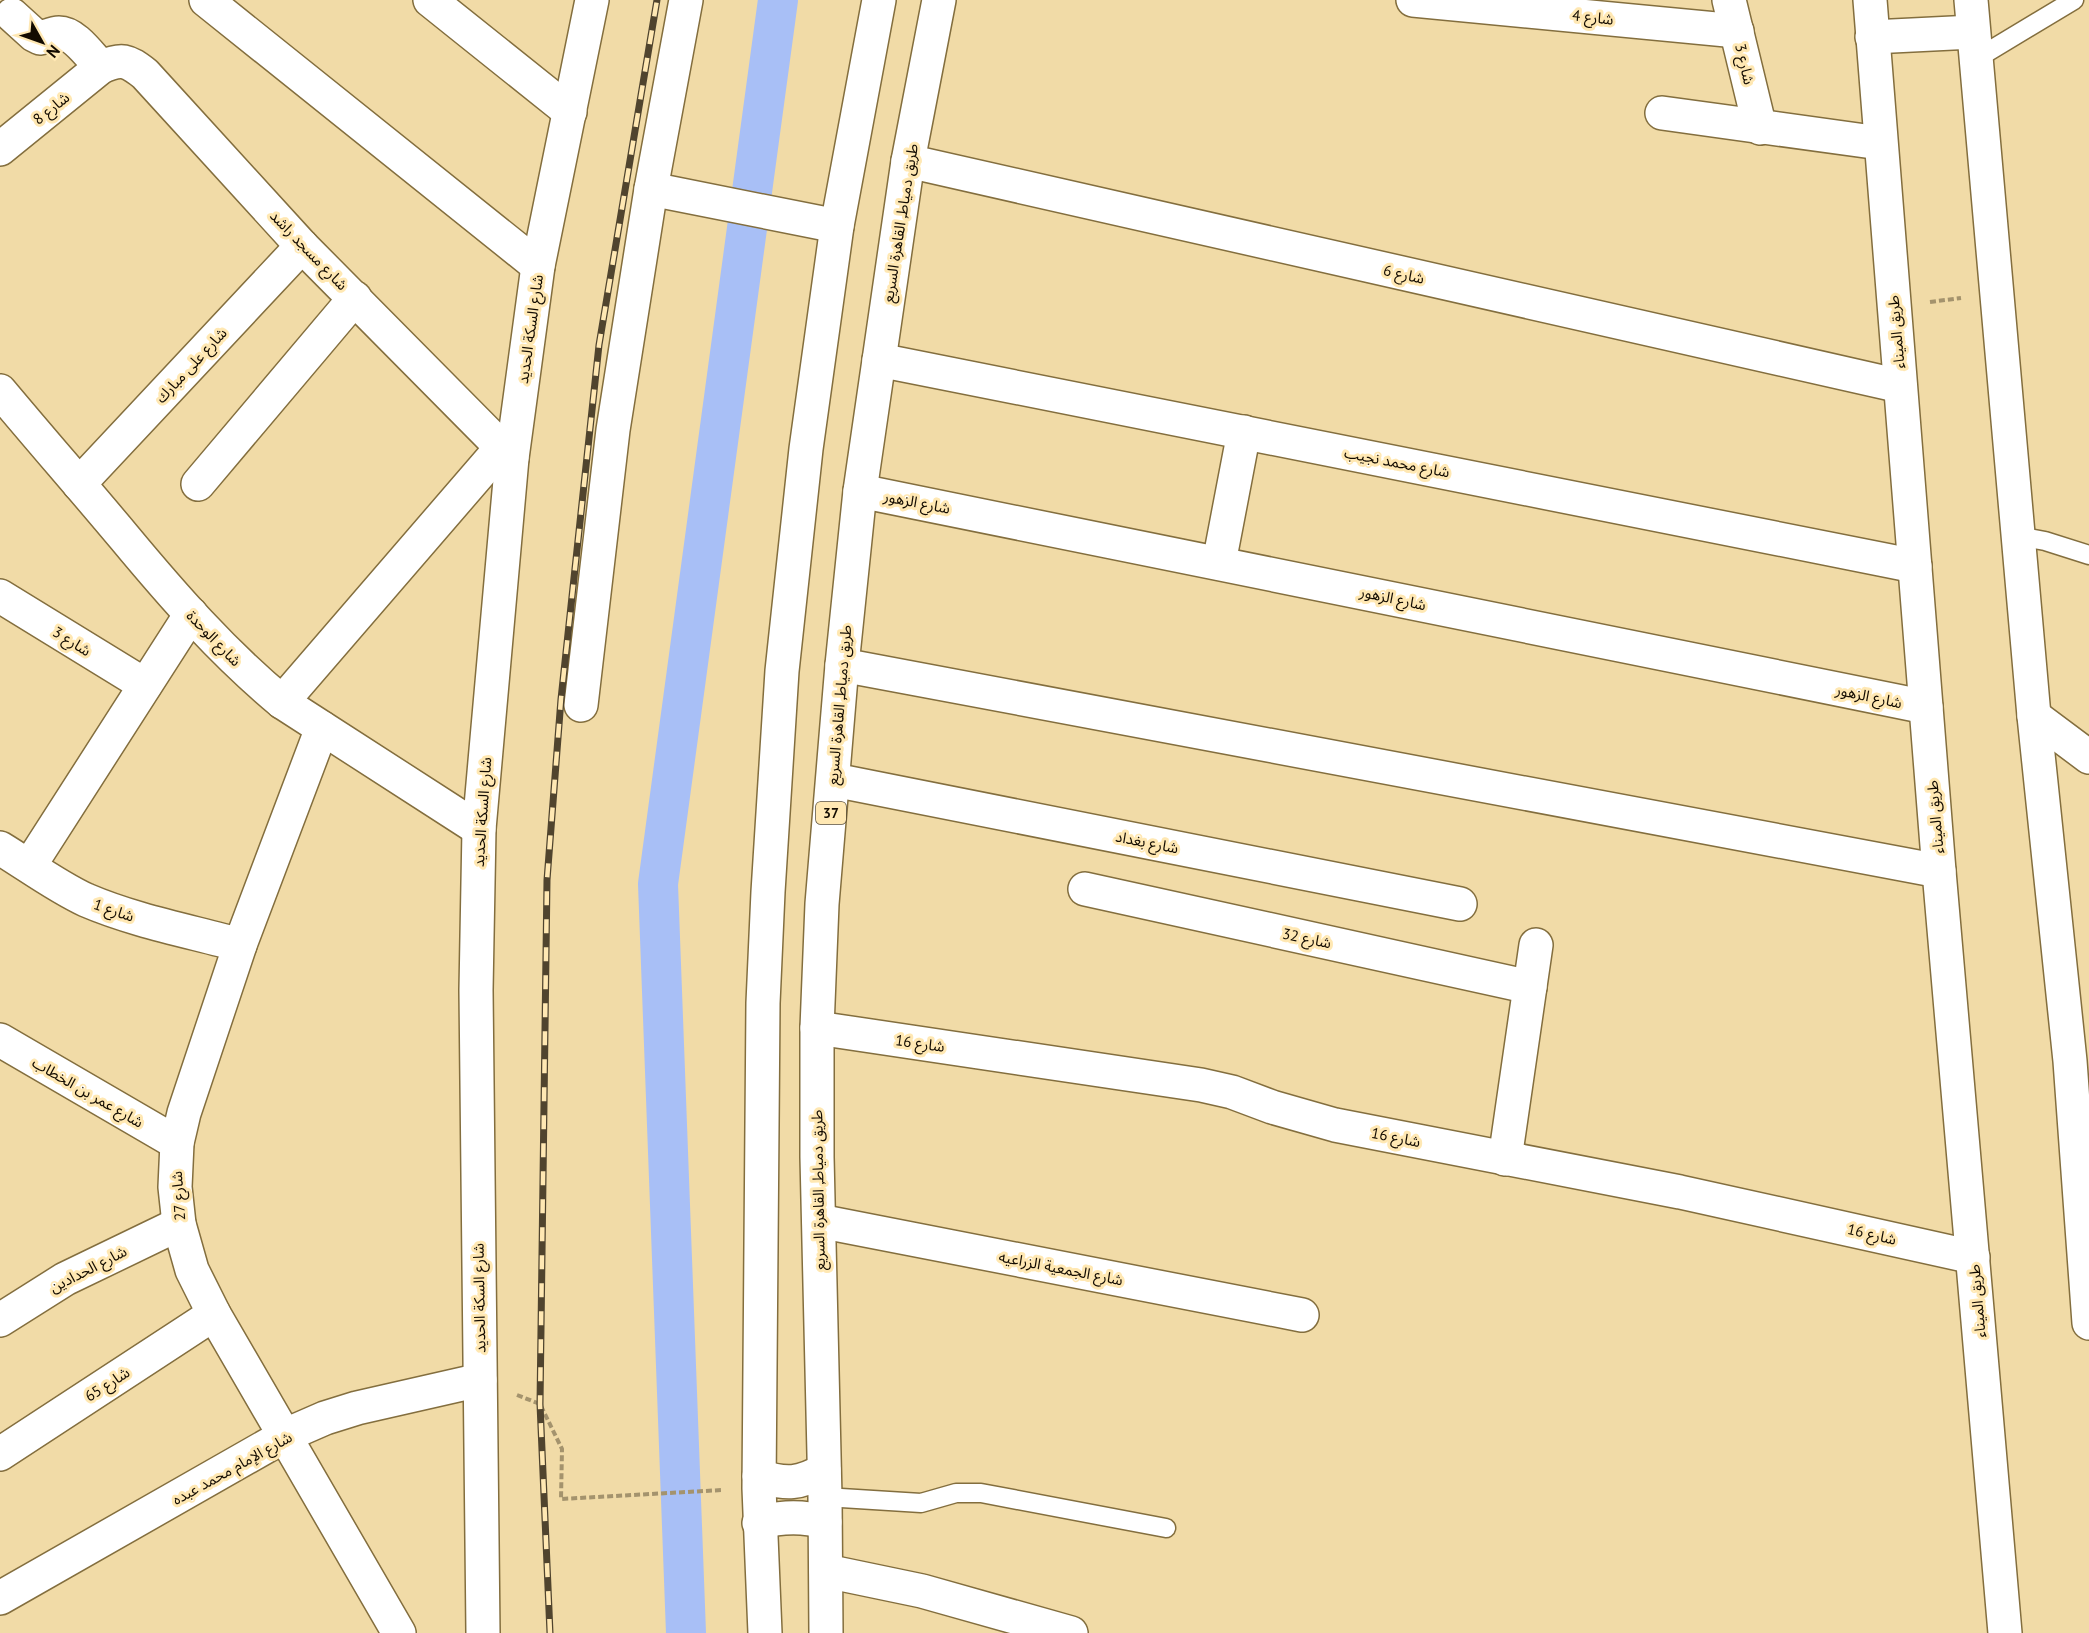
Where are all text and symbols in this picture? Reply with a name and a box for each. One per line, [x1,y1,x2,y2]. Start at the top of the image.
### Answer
street label: شارع 4 [1571,5,1615,32]
north arrow [12,12,72,72]
text: N [42,41,65,62]
street label: شارع 3 [1728,42,1759,87]
street label: شارع 8 [29,87,75,131]
street label: طريق دمياط, القاهرة السريع [878,142,925,304]
street label: شارع مسجد راشد [264,206,352,296]
street label: شارع 6 [1381,260,1427,291]
street label: شارع السكة الحديد [513,273,550,385]
street label: طريق الميناء [1883,294,1910,370]
street label: شارع على مبارك [151,323,233,409]
street label: شارع محمد نجيب [1342,442,1452,485]
street label: شارع الزهور [881,486,952,521]
street label: شارع الزهور [1357,582,1428,617]
street label: شارع الوحدة [180,606,246,672]
street label: شارع 3 [48,622,95,663]
street label: طريق دمياط, القاهرة السريع [823,624,858,786]
street label: شارع الزهور [1833,680,1904,715]
street label: شارع السكة الحديد [469,756,498,868]
street label: طريق الميناء [1922,779,1949,855]
road number: 37 [816,802,846,824]
street label: شارع بغداد [1113,827,1180,860]
street label: شارع 1 [90,894,137,929]
street label: شارع 32 [1280,924,1333,955]
street label: شارع 16 [894,1030,946,1059]
street label: شارع عمر بن الخطاب [27,1052,147,1134]
street label: طريق دمياط, القاهرة السريع [807,1109,832,1271]
street label: شارع 16 [1369,1123,1422,1154]
street label: شارع 27 [167,1170,192,1221]
street label: شارع 16 [1845,1219,1899,1252]
street label: شارع الحدادين [46,1241,131,1299]
street label: شارع السكة الحديد [469,1243,492,1353]
street label: شارع الجمعية الزراعيه [997,1247,1125,1292]
street label: طريق الميناء [1964,1263,1991,1339]
street label: شارع 65 [81,1362,135,1408]
street label: شارع الإمام محمد عبده [169,1427,297,1511]

